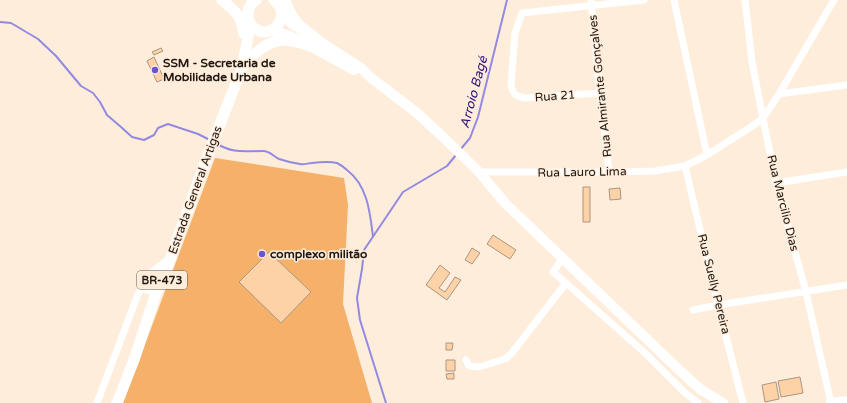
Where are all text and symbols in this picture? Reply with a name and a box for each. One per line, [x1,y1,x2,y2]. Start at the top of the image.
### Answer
street label: Rua Almirante Gonçalves [586,14,614,158]
water label: Arroio Bagé [457,54,491,130]
place label: SSM - Secretaria de Mobilidade Urbana [163,56,276,84]
marker: SSM - Secretaria de Mobilidade Urbana [150,65,160,75]
street label: Rua 21 [534,88,576,104]
street label: Estrada General Artigas [165,124,225,256]
street label: Rua Marcilio Dias [764,153,802,253]
street label: Rua Lauro Lima [537,164,627,180]
street label: Rua Suelly Pereira [695,232,733,336]
place label: complexo militão [270,247,367,262]
marker: complexo militão [257,249,267,259]
road number: BR-473 [137,271,187,289]

